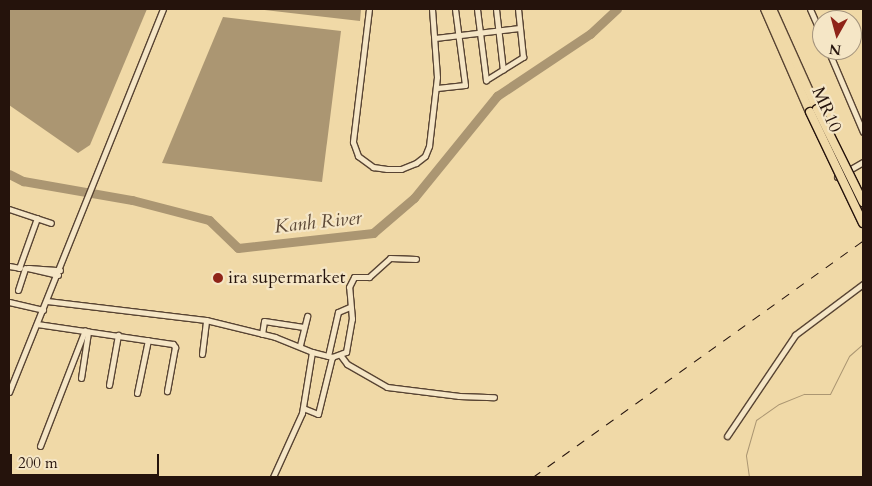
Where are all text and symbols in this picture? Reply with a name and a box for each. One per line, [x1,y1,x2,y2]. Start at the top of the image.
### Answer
north arrow [812,10,862,60]
text: N [828,39,842,60]
street label: MR10 [806,84,846,136]
water label: Kanh River [273,207,363,239]
place label: ira supermarket [228,267,346,289]
marker: ira supermarket [212,272,224,284]
scale bar [12,444,161,476]
text: 200 m [18,453,58,473]

